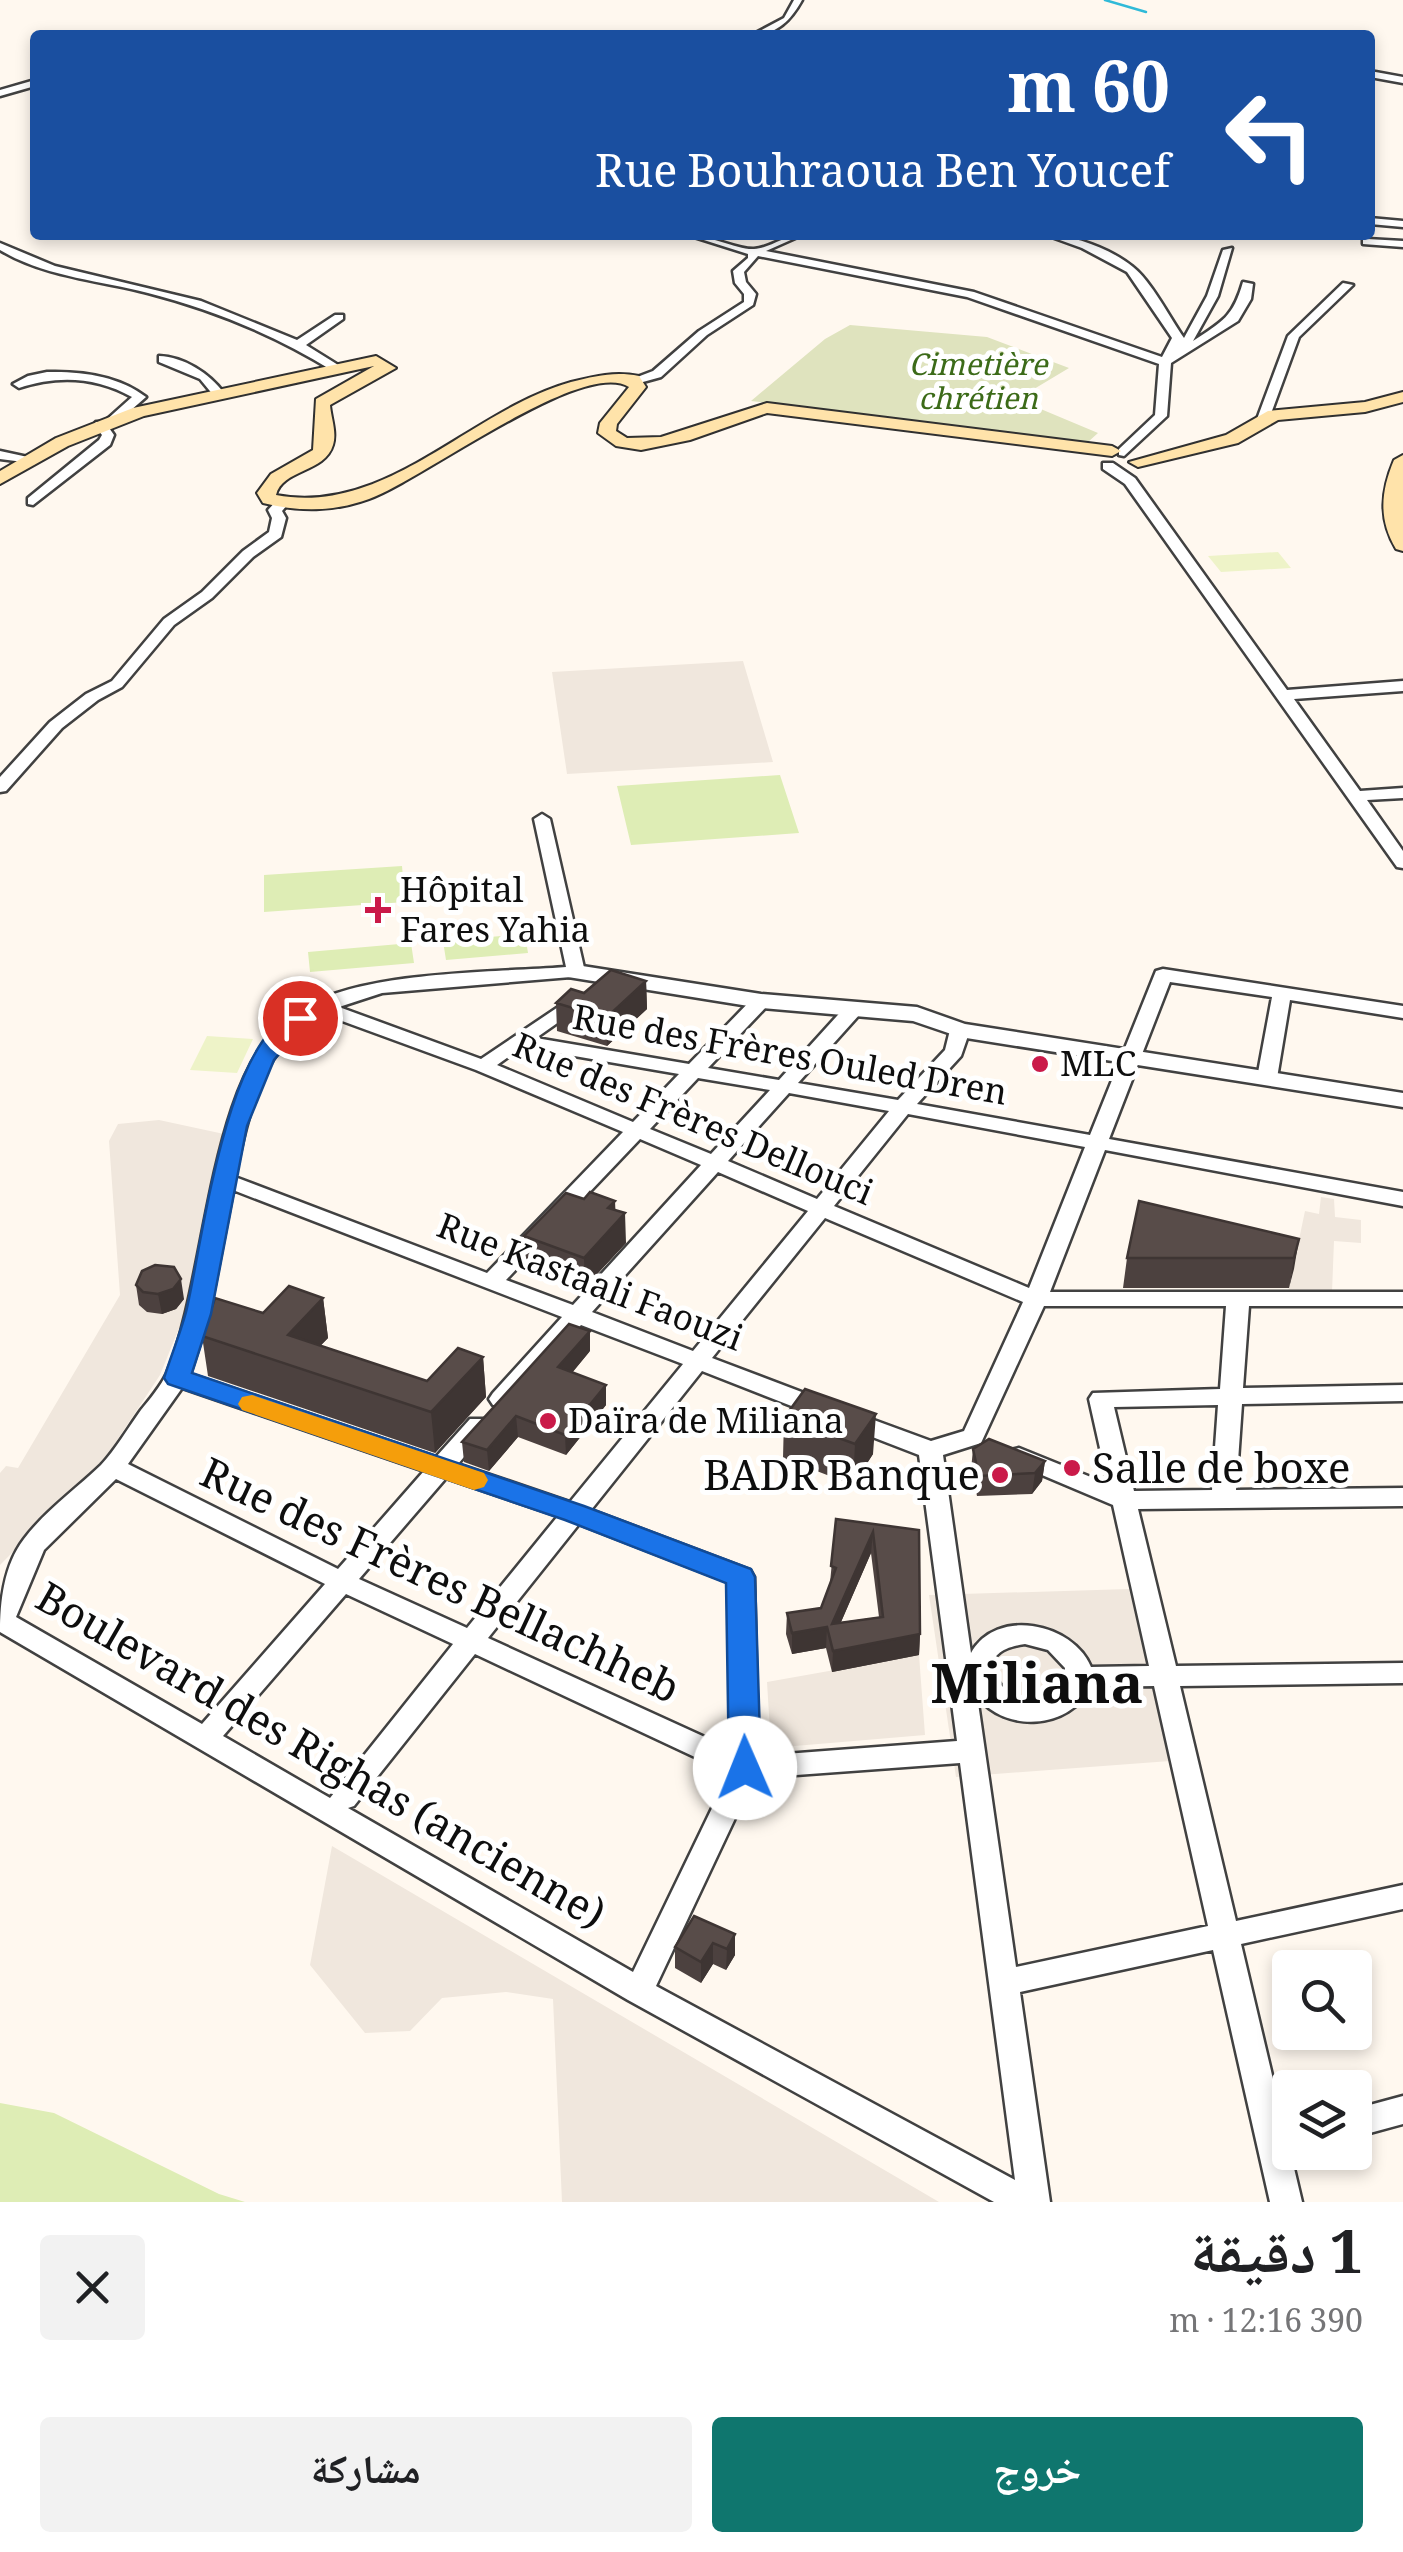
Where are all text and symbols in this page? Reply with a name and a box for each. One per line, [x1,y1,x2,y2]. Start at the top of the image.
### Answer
text: 60 m [1007,37,1170,156]
icon: left [1205,70,1335,200]
text: Rue Bouhraoua Ben Youcef [595,139,1170,216]
park label: Cimetière chrétien [909,343,1049,428]
place label: Hôpital Fares Yahia [400,865,590,964]
marker: Hôpital Fares Yahia [365,897,391,923]
pin [258,976,343,1061]
icon: arrive [273,991,328,1046]
street label: Rue des Frères Ouled Dren [567,992,1011,1127]
street label: Rue des Frères Dellouci [502,1020,881,1226]
place label: MLC [1060,1039,1136,1098]
marker: MLC [1029,1053,1051,1075]
street label: Rue Kastaali Faouzi [427,1201,750,1372]
place label: Daïra de Miliana [568,1396,844,1455]
marker: Daïra de Miliana [537,1410,559,1432]
place label: Salle de boxe [1092,1438,1351,1510]
street label: Rue des Frères Bellachheb [186,1443,689,1728]
place label: BADR Banque [703,1445,980,1517]
marker: Salle de boxe [1061,1457,1083,1479]
marker: BADR Banque [989,1464,1011,1486]
street label: Boulevard des Righas (ancienne) [19,1567,617,1953]
district label: Miliana [930,1644,1144,1738]
position arrow [693,1716,797,1820]
map controls [1272,1950,1372,2170]
button: search [1272,1950,1372,2050]
button: layers [1272,2070,1372,2170]
text: 1 دقيقة [1190,2209,1363,2311]
button: close [40,2235,145,2340]
text: 390 m · 12:16 [1169,2298,1363,2352]
button: مشاركة [40,2417,692,2532]
button: خروج [712,2417,1363,2532]

